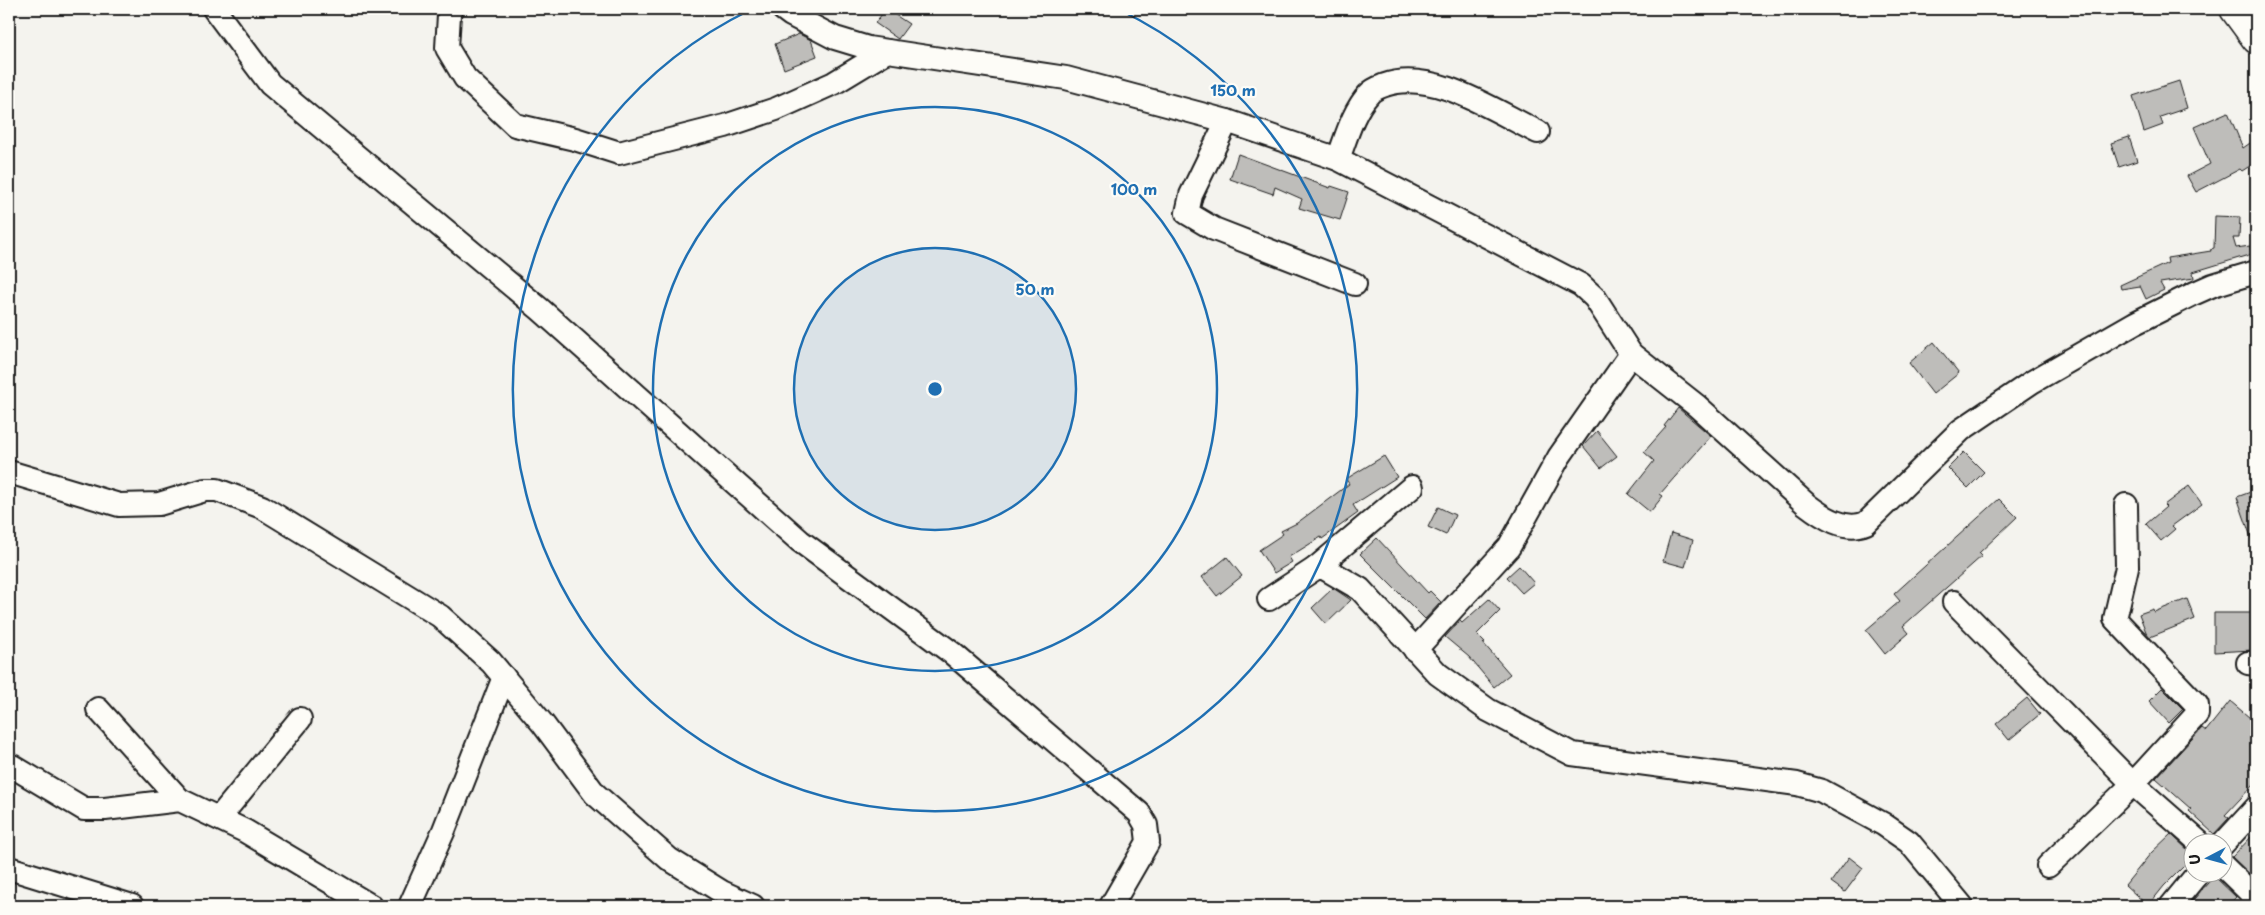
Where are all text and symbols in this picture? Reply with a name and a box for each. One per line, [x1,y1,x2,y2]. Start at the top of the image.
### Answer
text: 150 m [1210,78,1256,101]
text: 100 m [1111,177,1157,200]
text: 50 m [1016,277,1054,300]
centre of rings [926,380,944,398]
north arrow [2182,832,2232,882]
text: U [2184,853,2206,866]

